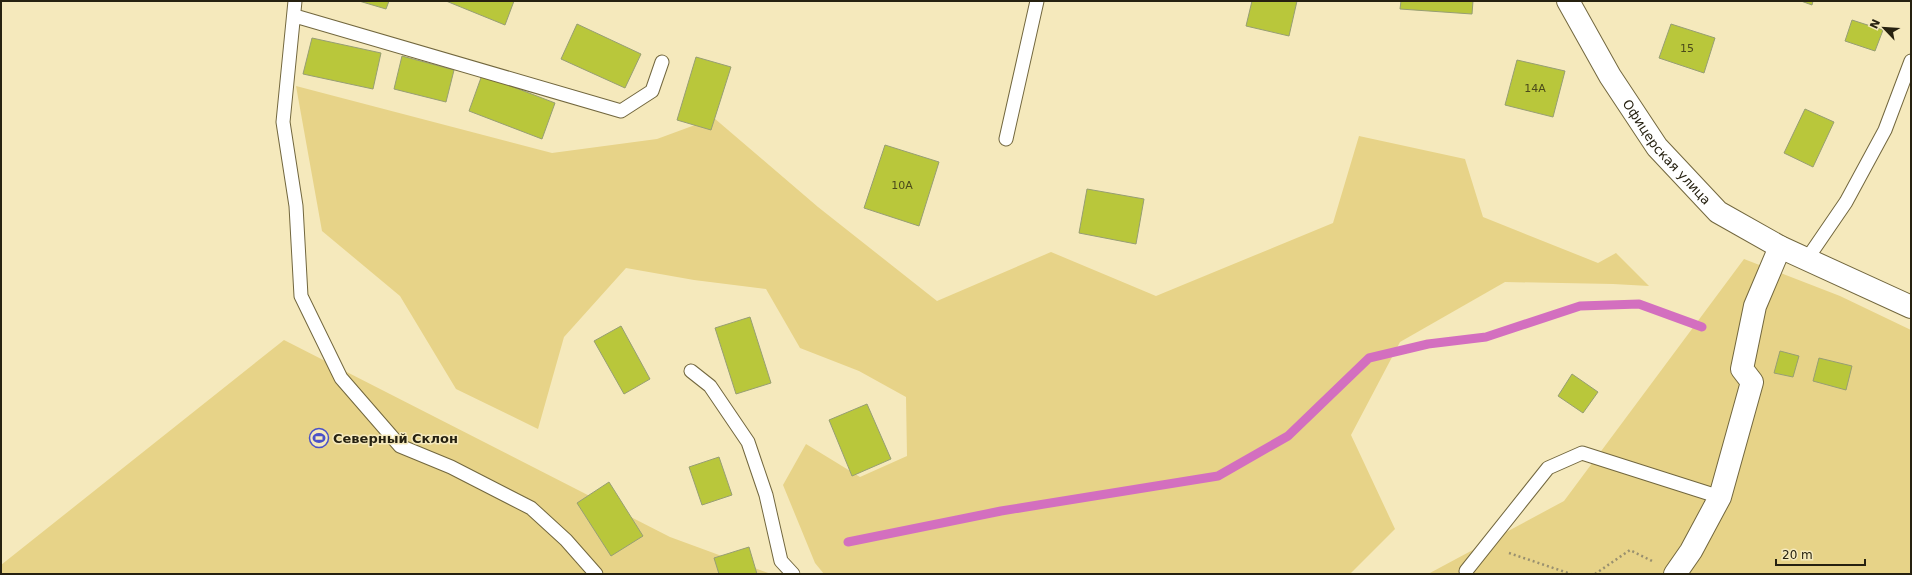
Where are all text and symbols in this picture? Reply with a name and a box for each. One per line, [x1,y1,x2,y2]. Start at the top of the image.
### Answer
north arrow [1864,8,1904,48]
text: N [1868,17,1883,31]
house number: 15 [1680,42,1694,55]
house number: 14А [1524,82,1546,95]
street label: Офицерская улица [1620,97,1714,208]
house number: 10А [891,179,913,192]
sports icon: Северный Склон [308,427,330,449]
place label: Северный Склон [333,431,458,446]
scale bar [1776,541,1865,567]
text: 20 m [1782,548,1813,562]

